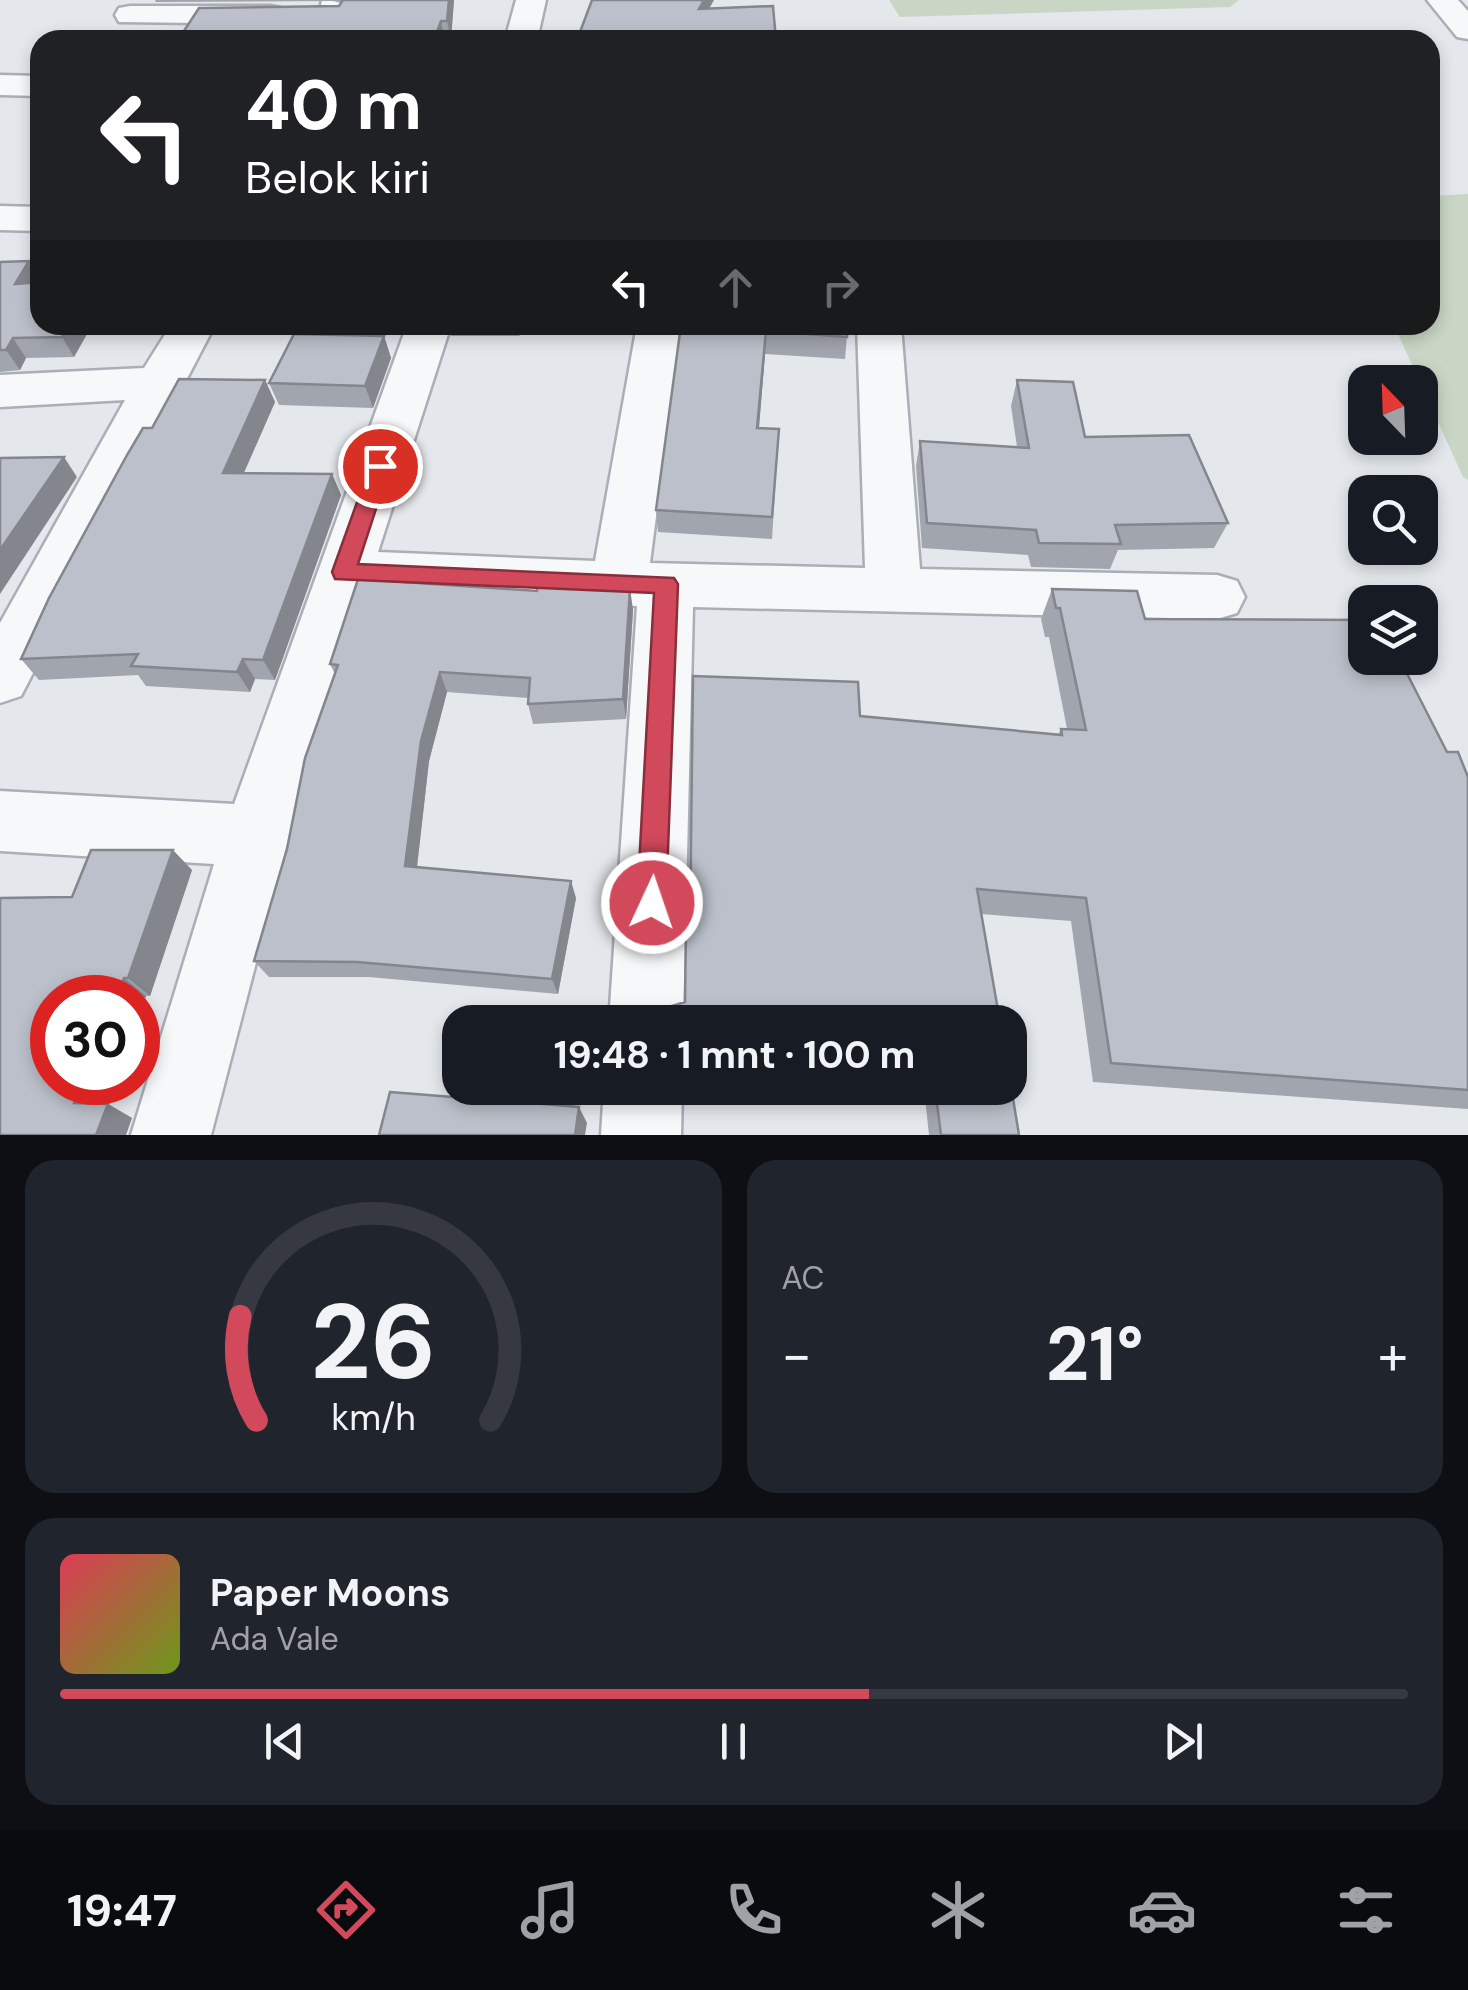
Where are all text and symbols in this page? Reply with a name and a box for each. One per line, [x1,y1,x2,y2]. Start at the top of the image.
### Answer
text: 40 m [245,60,422,151]
icon: left [80,70,210,200]
text: Belok kiri [245,148,430,207]
icon: left [603,260,658,315]
icon: ahead [708,260,763,315]
icon: right [813,260,868,315]
north arrow [1348,365,1438,455]
map controls [1348,365,1438,675]
pin [338,424,423,509]
icon: arrive [353,439,408,494]
button: search [1348,475,1438,565]
button: layers [1348,585,1438,675]
position arrow [600,851,704,955]
speed limit sign: 30 [30,975,160,1105]
text: 19:48 · 1 mnt · 100 m [554,1030,915,1080]
text: AC [782,1257,824,1299]
text: 26 [310,1275,436,1410]
text: 21° [1046,1306,1144,1403]
text: − [782,1319,812,1391]
text: + [1378,1319,1408,1391]
text: km/h [331,1395,415,1441]
text: Paper Moons [210,1568,450,1618]
text: Ada Vale [210,1618,339,1660]
icon: previous [257,1714,312,1769]
icon: pause [706,1714,761,1769]
icon: next [1156,1714,1211,1769]
icon: directions [311,1875,381,1945]
icon: music [515,1875,585,1945]
icon: phone [719,1875,789,1945]
icon: climate [923,1875,993,1945]
icon: car [1127,1875,1197,1945]
icon: filters [1331,1875,1401,1945]
text: 19:47 [67,1881,177,1940]

